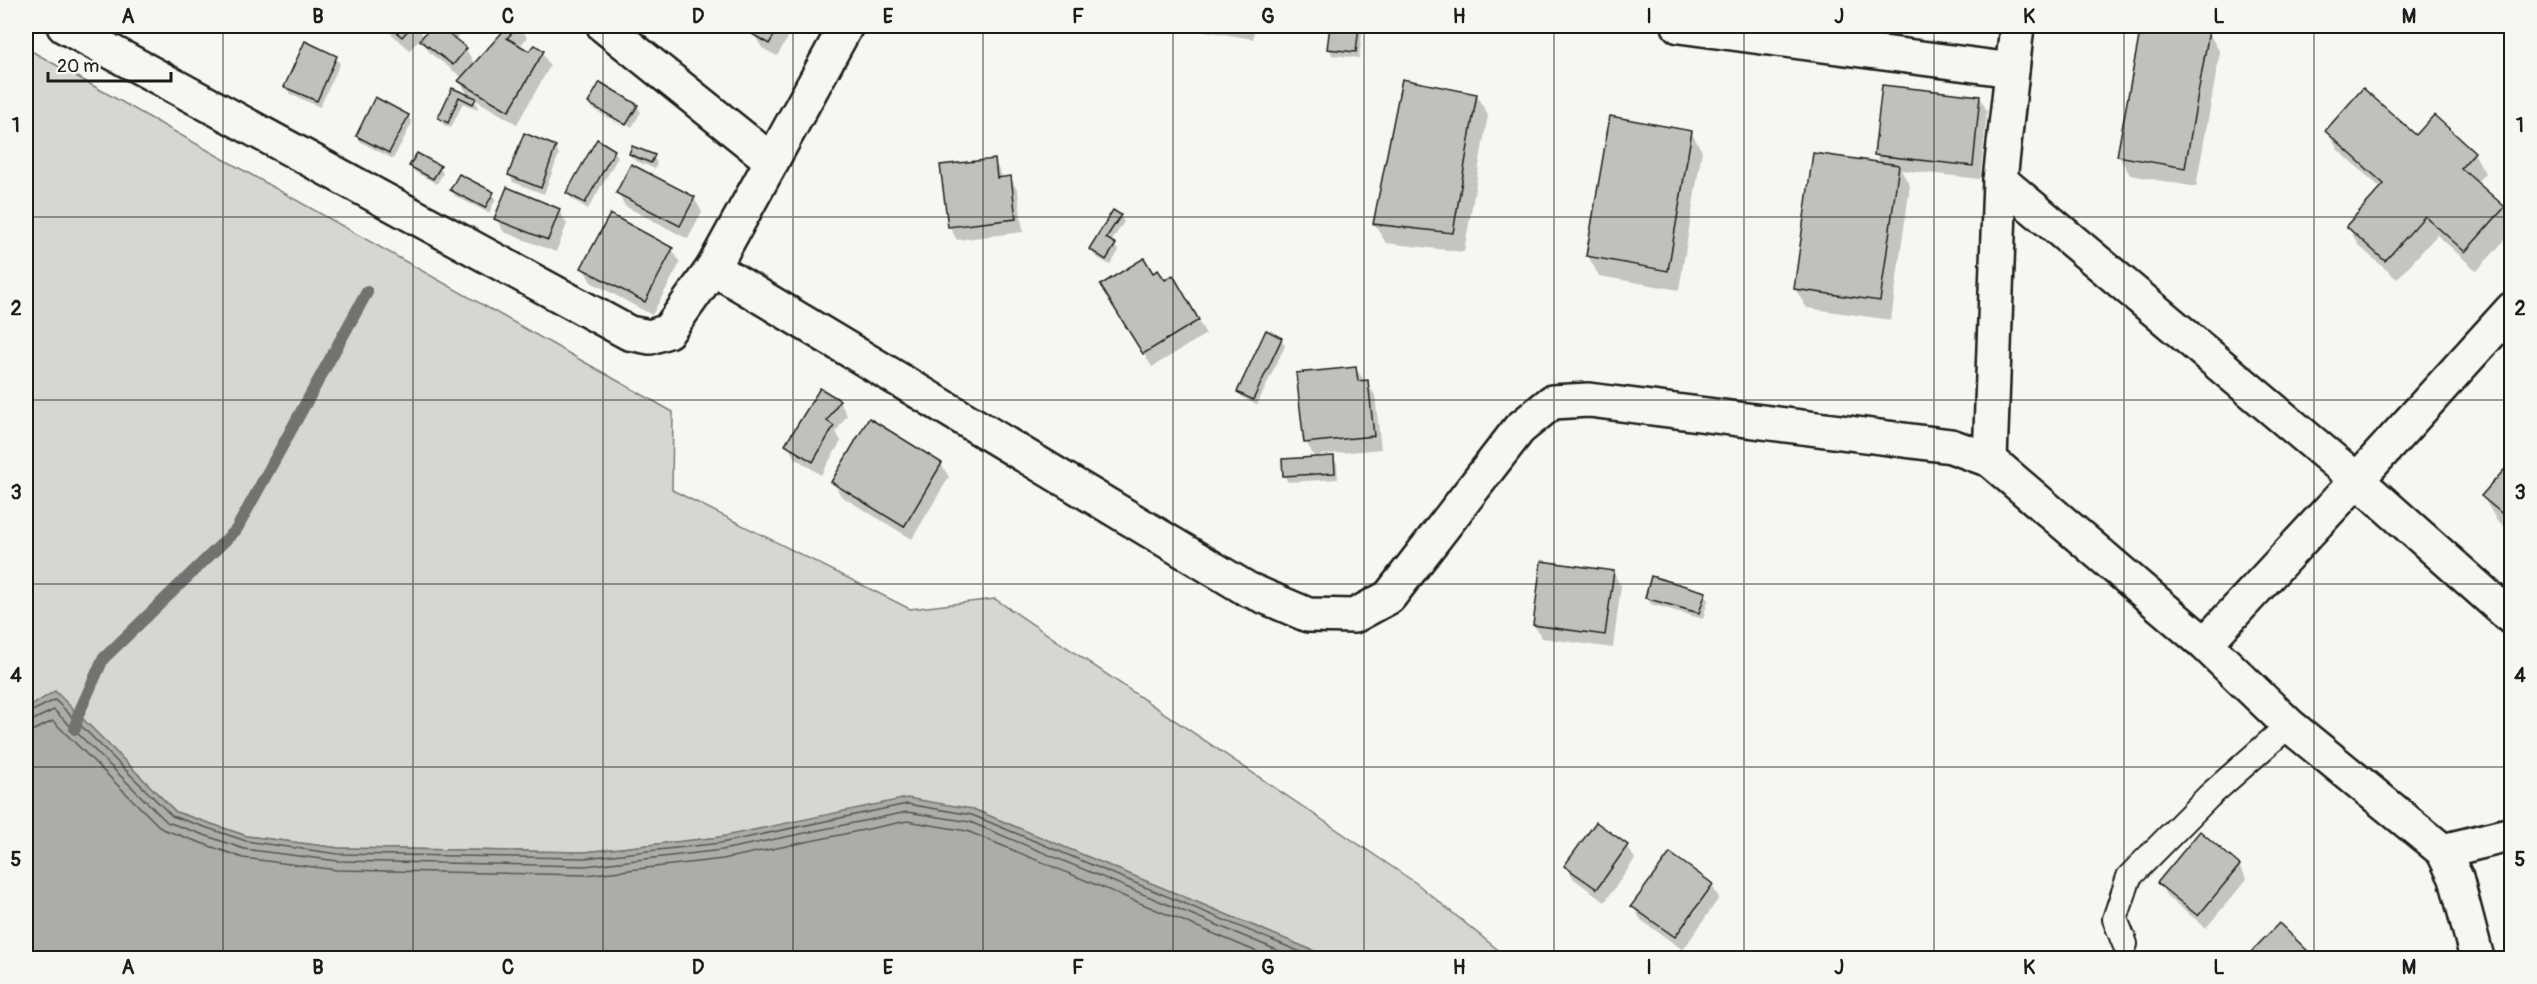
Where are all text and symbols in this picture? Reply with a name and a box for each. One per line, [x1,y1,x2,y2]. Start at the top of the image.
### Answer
text: A [122,4,135,29]
text: B [312,4,324,29]
text: C [502,4,514,29]
text: D [692,4,705,29]
text: E [883,4,894,29]
text: F [1072,4,1084,29]
text: G [1261,4,1275,29]
text: H [1453,4,1466,29]
text: I [1646,4,1652,29]
text: J [1834,4,1844,29]
text: K [2023,4,2035,29]
text: L [2213,4,2225,29]
text: M [2402,4,2416,29]
scale bar [48,45,171,83]
text: 20 m [57,55,99,78]
text: 1 [12,113,20,138]
text: 1 [2516,113,2524,138]
text: 2 [10,296,22,321]
text: 2 [2514,296,2526,321]
text: 3 [10,480,22,505]
text: 3 [2514,480,2526,505]
text: 4 [10,663,22,688]
text: 4 [2514,663,2526,688]
text: 5 [11,847,22,872]
text: 5 [2515,847,2526,872]
text: A [122,955,135,980]
text: B [312,955,324,980]
text: C [502,955,514,980]
text: D [692,955,705,980]
text: E [883,955,894,980]
text: F [1072,955,1084,980]
text: G [1261,955,1275,980]
text: H [1453,955,1466,980]
text: I [1646,955,1652,980]
text: J [1834,955,1844,980]
text: K [2023,955,2035,980]
text: L [2213,955,2225,980]
text: M [2402,955,2416,980]

